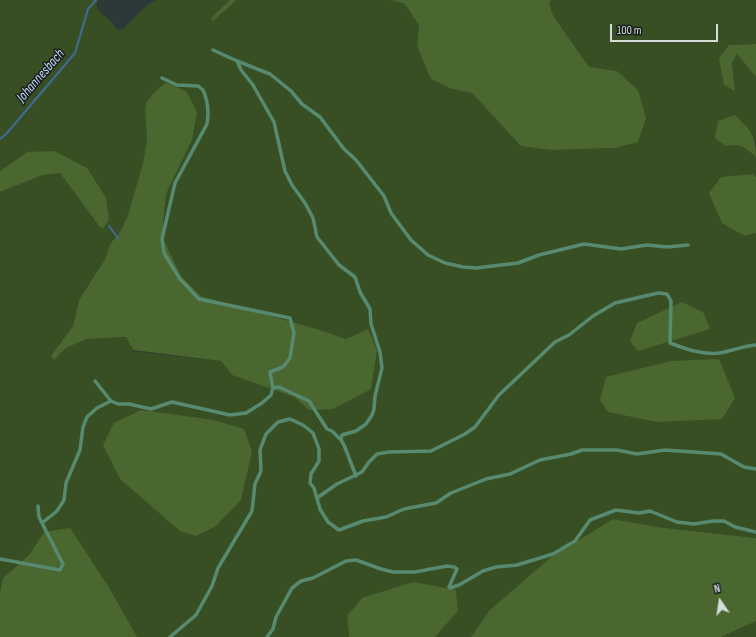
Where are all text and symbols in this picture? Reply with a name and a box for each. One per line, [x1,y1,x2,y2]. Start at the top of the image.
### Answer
scale bar [612,16,720,42]
text: 100 m [617,23,642,38]
water label: Johannesbach [13,46,69,106]
north arrow [700,581,740,621]
text: N [713,582,722,596]

